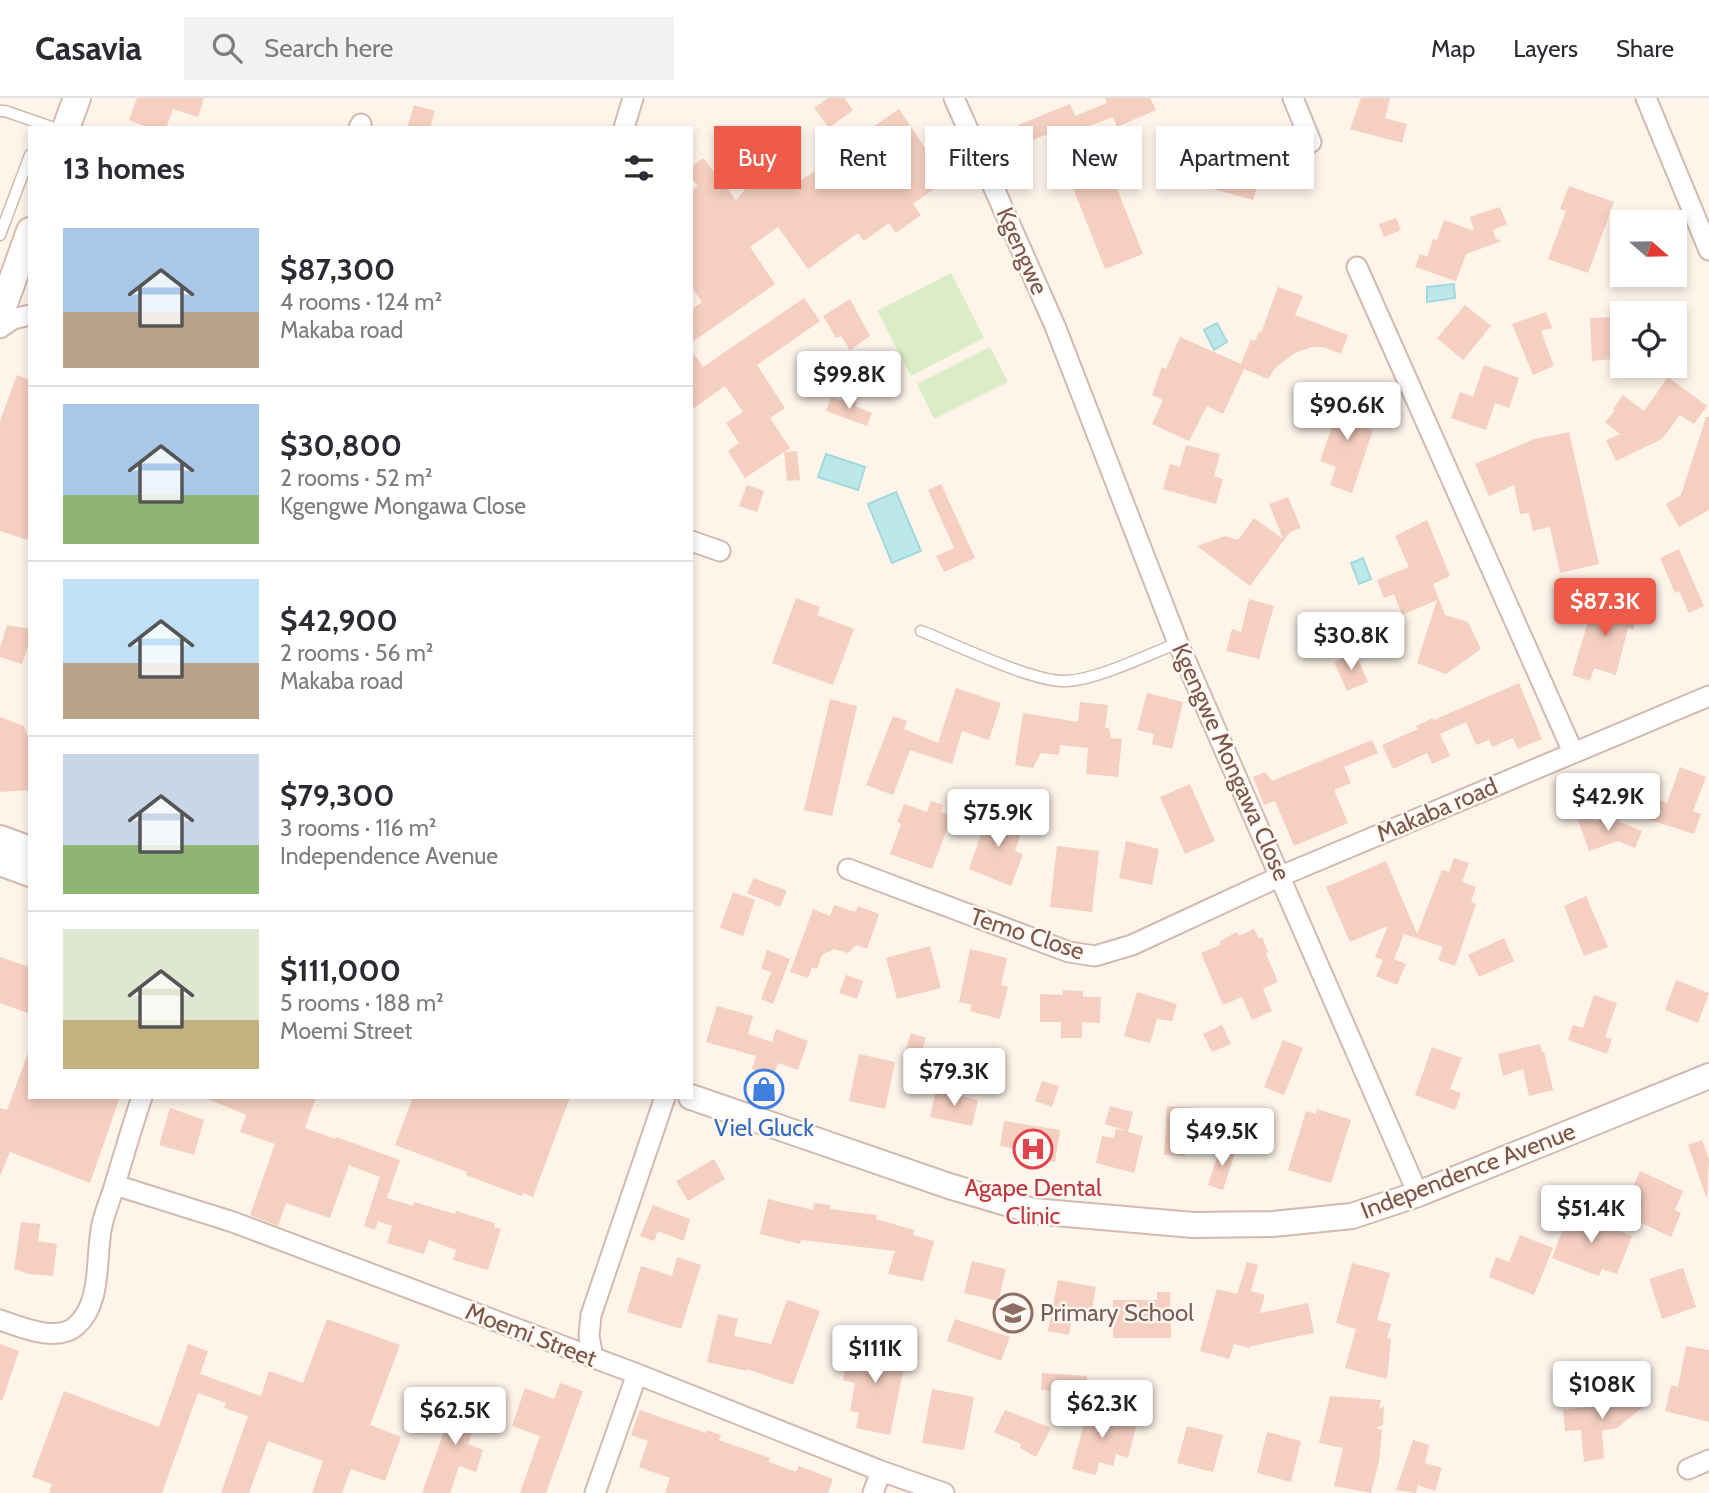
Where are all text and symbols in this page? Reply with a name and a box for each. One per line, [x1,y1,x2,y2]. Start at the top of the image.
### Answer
search box [184,17,674,80]
text: Casavia [35,28,142,68]
icon: search [208,29,246,67]
text: Search here [264,32,393,64]
text: Map [1431,34,1475,63]
text: Layers [1513,34,1578,63]
text: Share [1616,34,1674,63]
chip: Buy [714,126,801,189]
chip: Rent [815,126,911,189]
chip: Filters [925,126,1033,189]
chip: New [1047,126,1142,189]
chip: Apartment [1156,126,1314,189]
icon: filters [620,149,658,187]
text: 13 homes [63,150,185,187]
street label: Kgengwe [990,203,1054,299]
north arrow [1610,210,1687,287]
map controls [1610,210,1687,378]
text: $87,300 [280,251,395,288]
icon: home [119,256,203,340]
text: 4 rooms · 124 m² [280,288,442,316]
button: locate [1610,301,1687,378]
text: Makaba road [280,316,403,344]
pin: $99.8K [792,352,906,411]
text: $99.8K [813,360,885,388]
pin: $90.6K [1290,382,1404,442]
text: $90.6K [1310,391,1384,419]
text: $30,800 [280,427,402,464]
icon: home [119,432,203,516]
text: 2 rooms · 52 m² [280,464,433,492]
text: Kgengwe Mongawa Close [280,492,526,520]
pin: $87.3K [1548,578,1662,638]
text: $87.3K [1570,587,1640,615]
text: $42,900 [280,602,398,639]
icon: home [119,607,203,691]
pin: $30.8K [1294,612,1408,672]
text: $30.8K [1313,621,1389,649]
text: 2 rooms · 56 m² [280,639,434,667]
street label: Kgengwe Mongawa Close [1166,639,1297,885]
text: Makaba road [280,667,403,695]
street label: Makaba road [1372,771,1502,848]
pin: $42.9K [1551,774,1665,833]
text: $79,300 [280,777,395,814]
icon: home [119,782,203,866]
text: $42.9K [1572,782,1644,810]
pin: $75.9K [941,790,1055,849]
text: $75.9K [963,798,1033,826]
text: 3 rooms · 116 m² [280,814,436,842]
text: Independence Avenue [280,842,498,870]
street label: Temo Close [966,901,1088,966]
text: $111,000 [280,952,401,989]
icon: home [119,957,203,1041]
text: 5 rooms · 188 m² [280,989,444,1017]
text: Moemi Street [280,1017,412,1045]
pin: $79.3K [897,1048,1011,1108]
text: $79.3K [919,1057,989,1085]
shop icon: Viel Gluck [743,1068,785,1110]
pin: $49.5K [1165,1108,1279,1168]
place label: Viel Gluck [714,1113,814,1142]
street label: Independence Avenue [1356,1116,1579,1225]
text: $49.5K [1186,1117,1258,1145]
hospital icon: Agape Dental Clinic [1012,1128,1054,1170]
place label: Agape Dental Clinic [964,1173,1102,1230]
pin: $51.4K [1534,1186,1648,1245]
text: $51.4K [1557,1194,1625,1222]
school or university icon: Primary School [992,1292,1034,1334]
street label: Moemi Street [462,1296,601,1373]
place label: Primary School [1040,1298,1194,1327]
pin: $111K [826,1326,924,1385]
text: $111K [848,1334,902,1362]
pin: $108K [1553,1362,1651,1421]
text: $108K [1569,1370,1635,1398]
pin: $62.3K [1045,1380,1159,1440]
pin: $62.5K [398,1388,512,1447]
text: $62.3K [1067,1389,1137,1417]
text: $62.5K [420,1396,490,1424]

